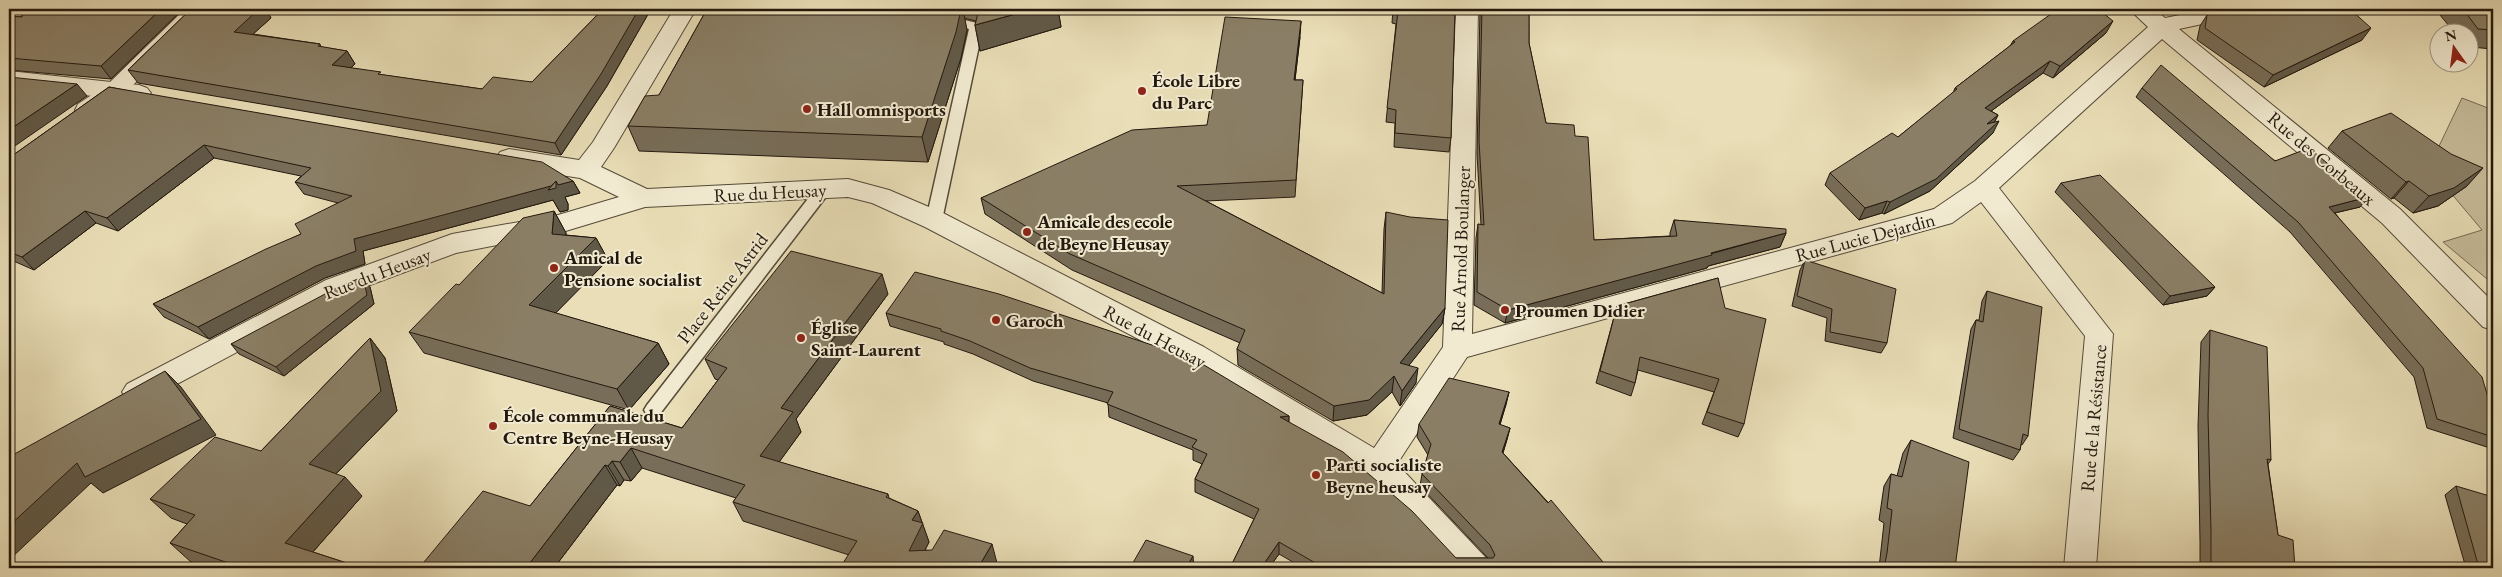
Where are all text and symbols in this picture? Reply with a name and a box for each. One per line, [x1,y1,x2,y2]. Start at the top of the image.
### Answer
north arrow [2430,22,2480,72]
text: N [2443,25,2459,45]
place label: École Libre du Parc [1152,68,1240,115]
marker: École Libre du Parc [1136,85,1148,97]
place label: Hall omnisports [817,97,946,122]
marker: Hall omnisports [801,103,813,115]
street label: Rue des Corbeaux [2262,106,2382,212]
street label: Rue Arnold Boulanger [1445,165,1476,332]
street label: Rue du Heusay [713,177,828,208]
street label: Rue Lucie Dejardin [1792,207,1938,268]
place label: Amicale des ecole de Beyne Heusay [1036,209,1172,256]
marker: Amicale des ecole de Beyne Heusay [1021,226,1033,238]
street label: Place Reine Astrid [671,228,774,349]
street label: Rue du Heusay [320,241,435,305]
place label: Amical de Pensione socialist [563,245,702,292]
marker: Amical de Pensione socialist [548,262,560,274]
place label: Proumen Didier [1515,298,1645,323]
street label: Rue du Heusay [1099,299,1211,374]
marker: Proumen Didier [1499,304,1511,316]
place label: Garoch [1006,308,1064,333]
marker: Garoch [990,314,1002,326]
place label: Église Saint-Laurent [811,315,921,362]
marker: Église Saint-Laurent [795,332,807,344]
street label: Rue de la Résistance [2075,343,2112,493]
place label: École communale du Centre Beyne-Heusay [503,403,674,450]
marker: École communale du Centre Beyne-Heusay [487,420,499,432]
place label: Parti socialiste Beyne heusay [1326,452,1442,499]
marker: Parti socialiste Beyne heusay [1310,469,1322,481]

